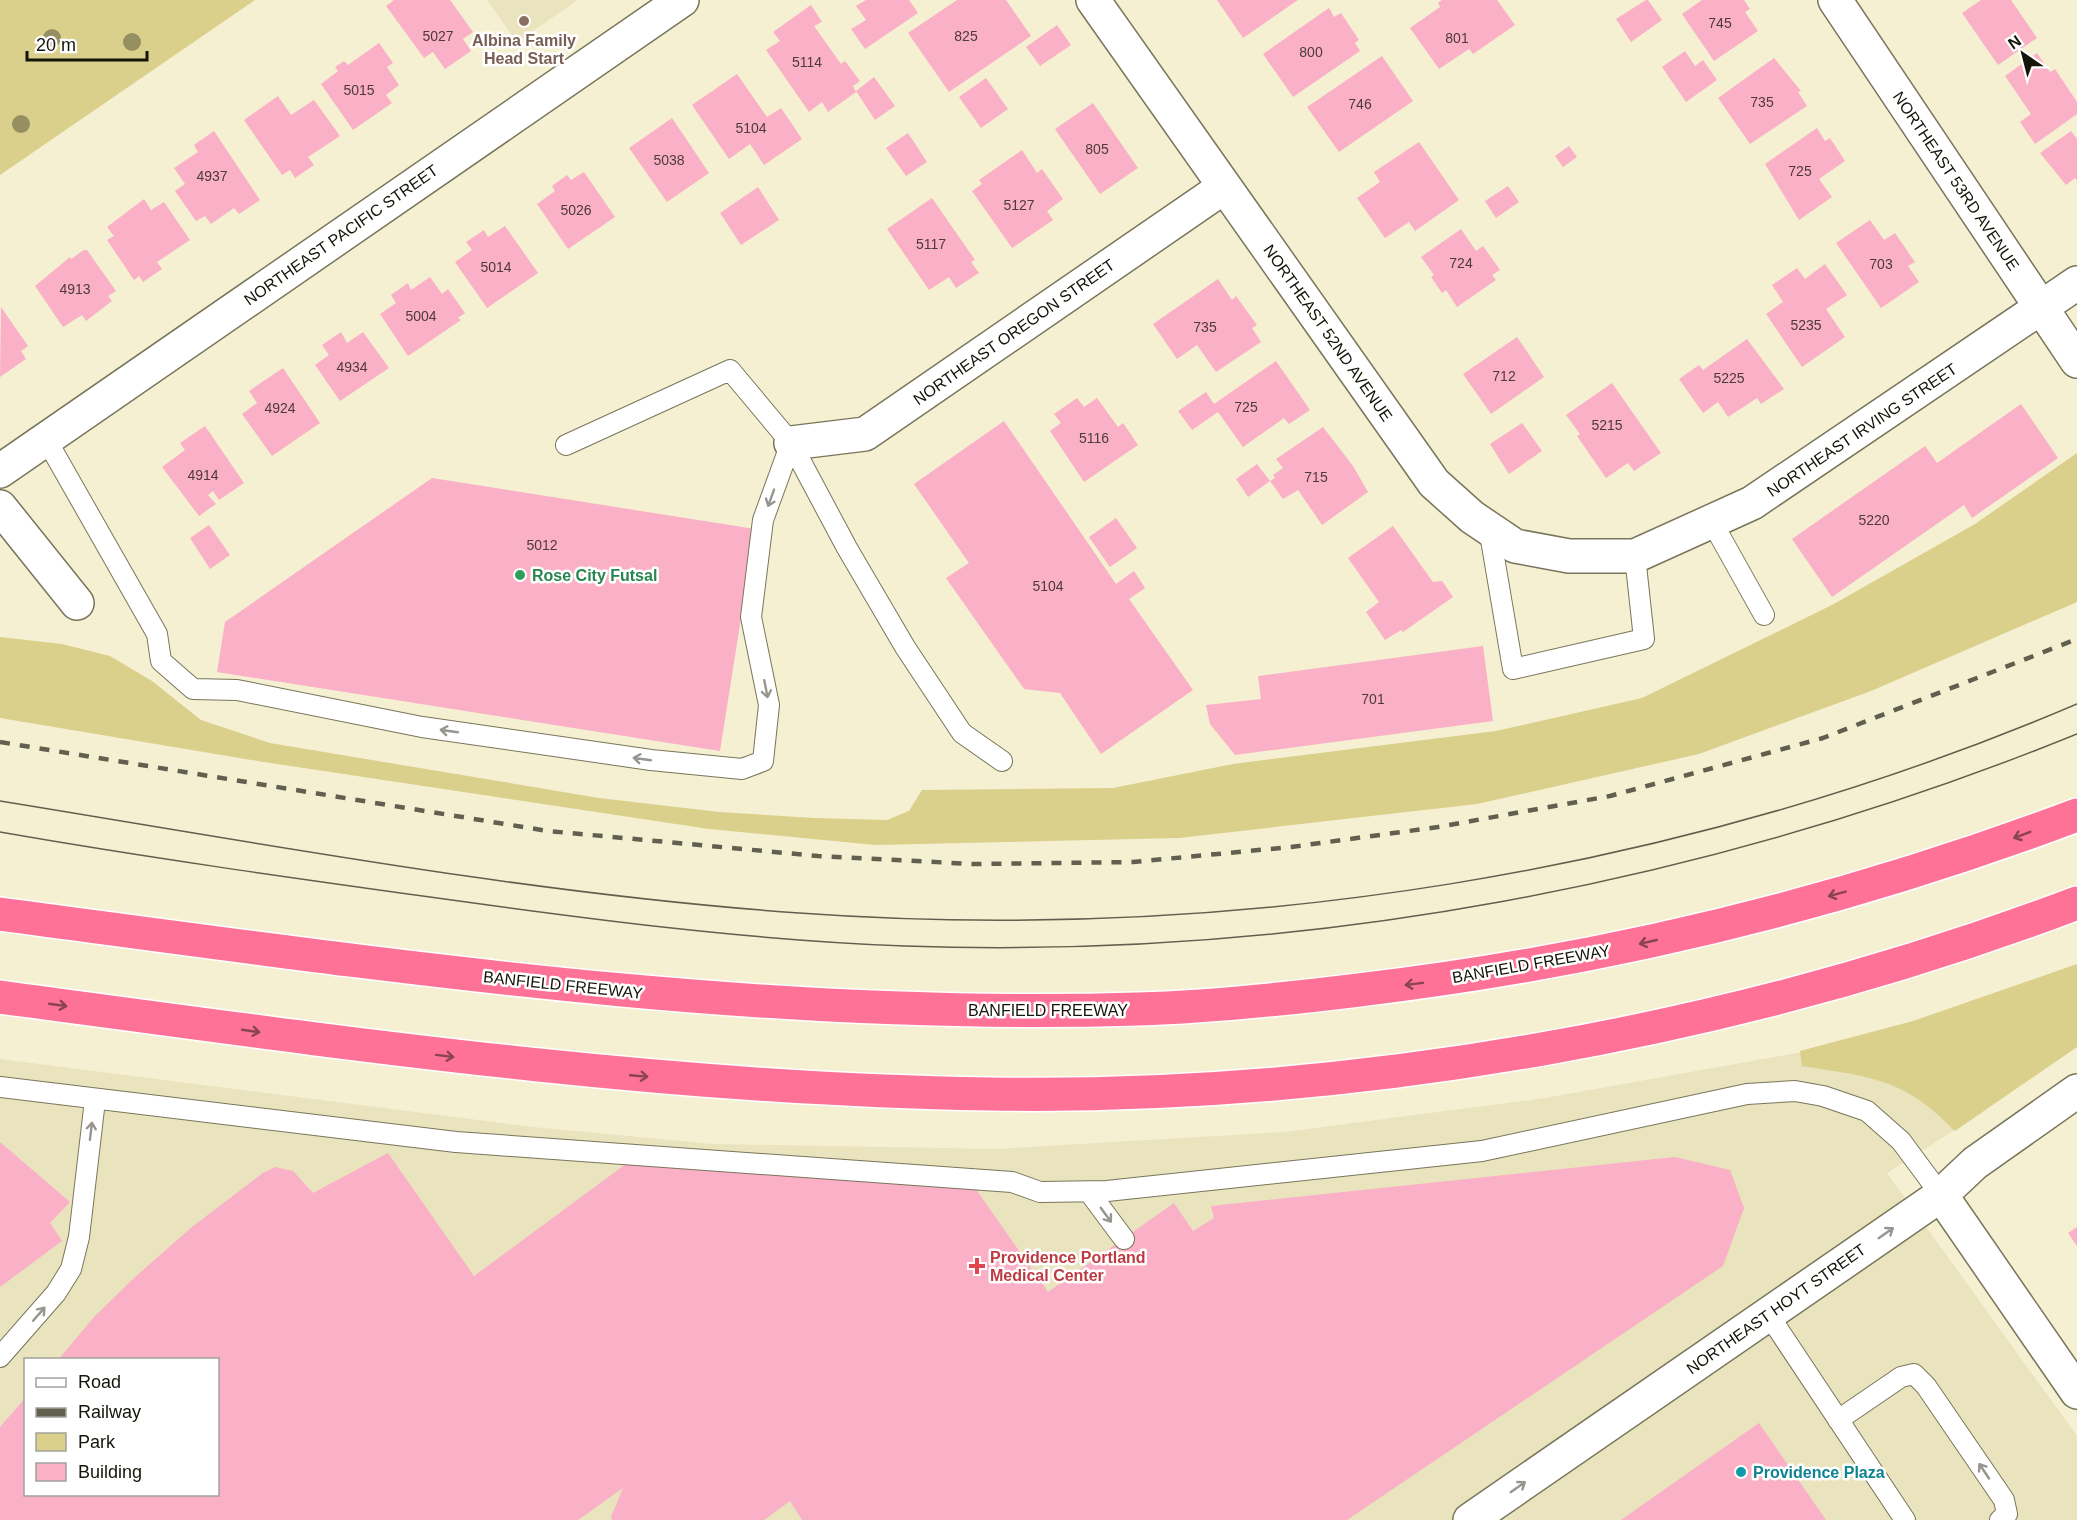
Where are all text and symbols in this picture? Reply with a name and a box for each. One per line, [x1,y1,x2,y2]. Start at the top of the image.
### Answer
marker: Albina Family Head Start [517,14,531,28]
house number: 745 [1708,15,1732,31]
scale bar [27,24,147,62]
north arrow [1993,24,2053,84]
house number: 5027 [422,28,454,44]
house number: 825 [954,28,978,44]
house number: 801 [1445,30,1469,46]
place label: Albina Family Head Start [472,32,576,67]
text: N [2005,32,2024,52]
text: 20 m [36,35,76,55]
house number: 800 [1299,44,1323,60]
house number: 5114 [792,54,822,70]
house number: 5015 [343,82,375,98]
street label: NORTHEAST 53RD AVENUE [1890,89,2022,273]
house number: 735 [1750,94,1774,110]
house number: 746 [1348,96,1372,112]
house number: 5104 [735,120,767,136]
house number: 805 [1085,141,1109,157]
house number: 5038 [653,152,685,168]
street label: NORTHEAST PACIFIC STREET [241,161,441,309]
house number: 725 [1788,163,1812,179]
house number: 4937 [196,168,228,184]
house number: 5127 [1003,197,1035,213]
house number: 5026 [560,202,592,218]
house number: 5117 [916,236,946,252]
street label: NORTHEAST 52ND AVENUE [1260,241,1396,425]
house number: 724 [1449,255,1473,271]
street label: NORTHEAST OREGON STREET [910,256,1118,408]
house number: 703 [1869,256,1893,272]
house number: 5014 [480,259,512,275]
house number: 4913 [59,281,91,297]
house number: 5004 [405,308,437,324]
house number: 5235 [1790,317,1822,333]
house number: 735 [1193,319,1217,335]
house number: 4934 [336,359,368,375]
street label: NORTHEAST IRVING STREET [1764,360,1960,500]
house number: 712 [1492,368,1516,384]
house number: 5225 [1713,370,1745,386]
house number: 725 [1234,399,1258,415]
house number: 4924 [264,400,296,416]
house number: 5215 [1591,417,1623,433]
house number: 5116 [1079,430,1109,446]
house number: 4914 [187,467,219,483]
house number: 715 [1304,469,1328,485]
one-way arrow [765,488,776,507]
house number: 5220 [1858,512,1890,528]
house number: 5012 [526,537,558,553]
place label: Rose City Futsal [532,567,657,584]
marker: Rose City Futsal [513,568,527,582]
house number: 5104 [1032,578,1064,594]
one-way arrow [761,679,772,699]
house number: 701 [1361,691,1385,707]
one-way arrow [440,726,460,737]
one-way arrow [633,753,653,764]
one-way arrow [2014,831,2032,842]
one-way arrow [1827,889,1846,901]
one-way arrow [1638,937,1657,949]
street label: BANFIELD FREEWAY [1451,942,1612,986]
street label: BANFIELD FREEWAY [483,968,644,1002]
one-way arrow [1405,979,1425,990]
one-way arrow [48,999,67,1010]
street label: BANFIELD FREEWAY [968,1002,1128,1019]
one-way arrow [241,1025,261,1036]
one-way arrow [434,1051,454,1062]
one-way arrow [628,1071,648,1082]
one-way arrow [86,1121,97,1141]
one-way arrow [1100,1207,1113,1223]
one-way arrow [1877,1227,1894,1239]
street label: NORTHEAST HOYT STREET [1683,1240,1869,1377]
place label: Providence Portland Medical Center [990,1249,1146,1284]
marker: Providence Portland Medical Center [968,1257,986,1275]
one-way arrow [32,1307,46,1322]
legend [24,1358,219,1496]
text: Road [78,1372,121,1392]
text: Railway [78,1402,141,1422]
text: Park [78,1432,116,1452]
text: Building [78,1462,142,1482]
one-way arrow [1978,1463,1990,1480]
place label: Providence Plaza [1753,1464,1885,1481]
marker: Providence Plaza [1734,1465,1748,1479]
one-way arrow [1510,1481,1526,1493]

